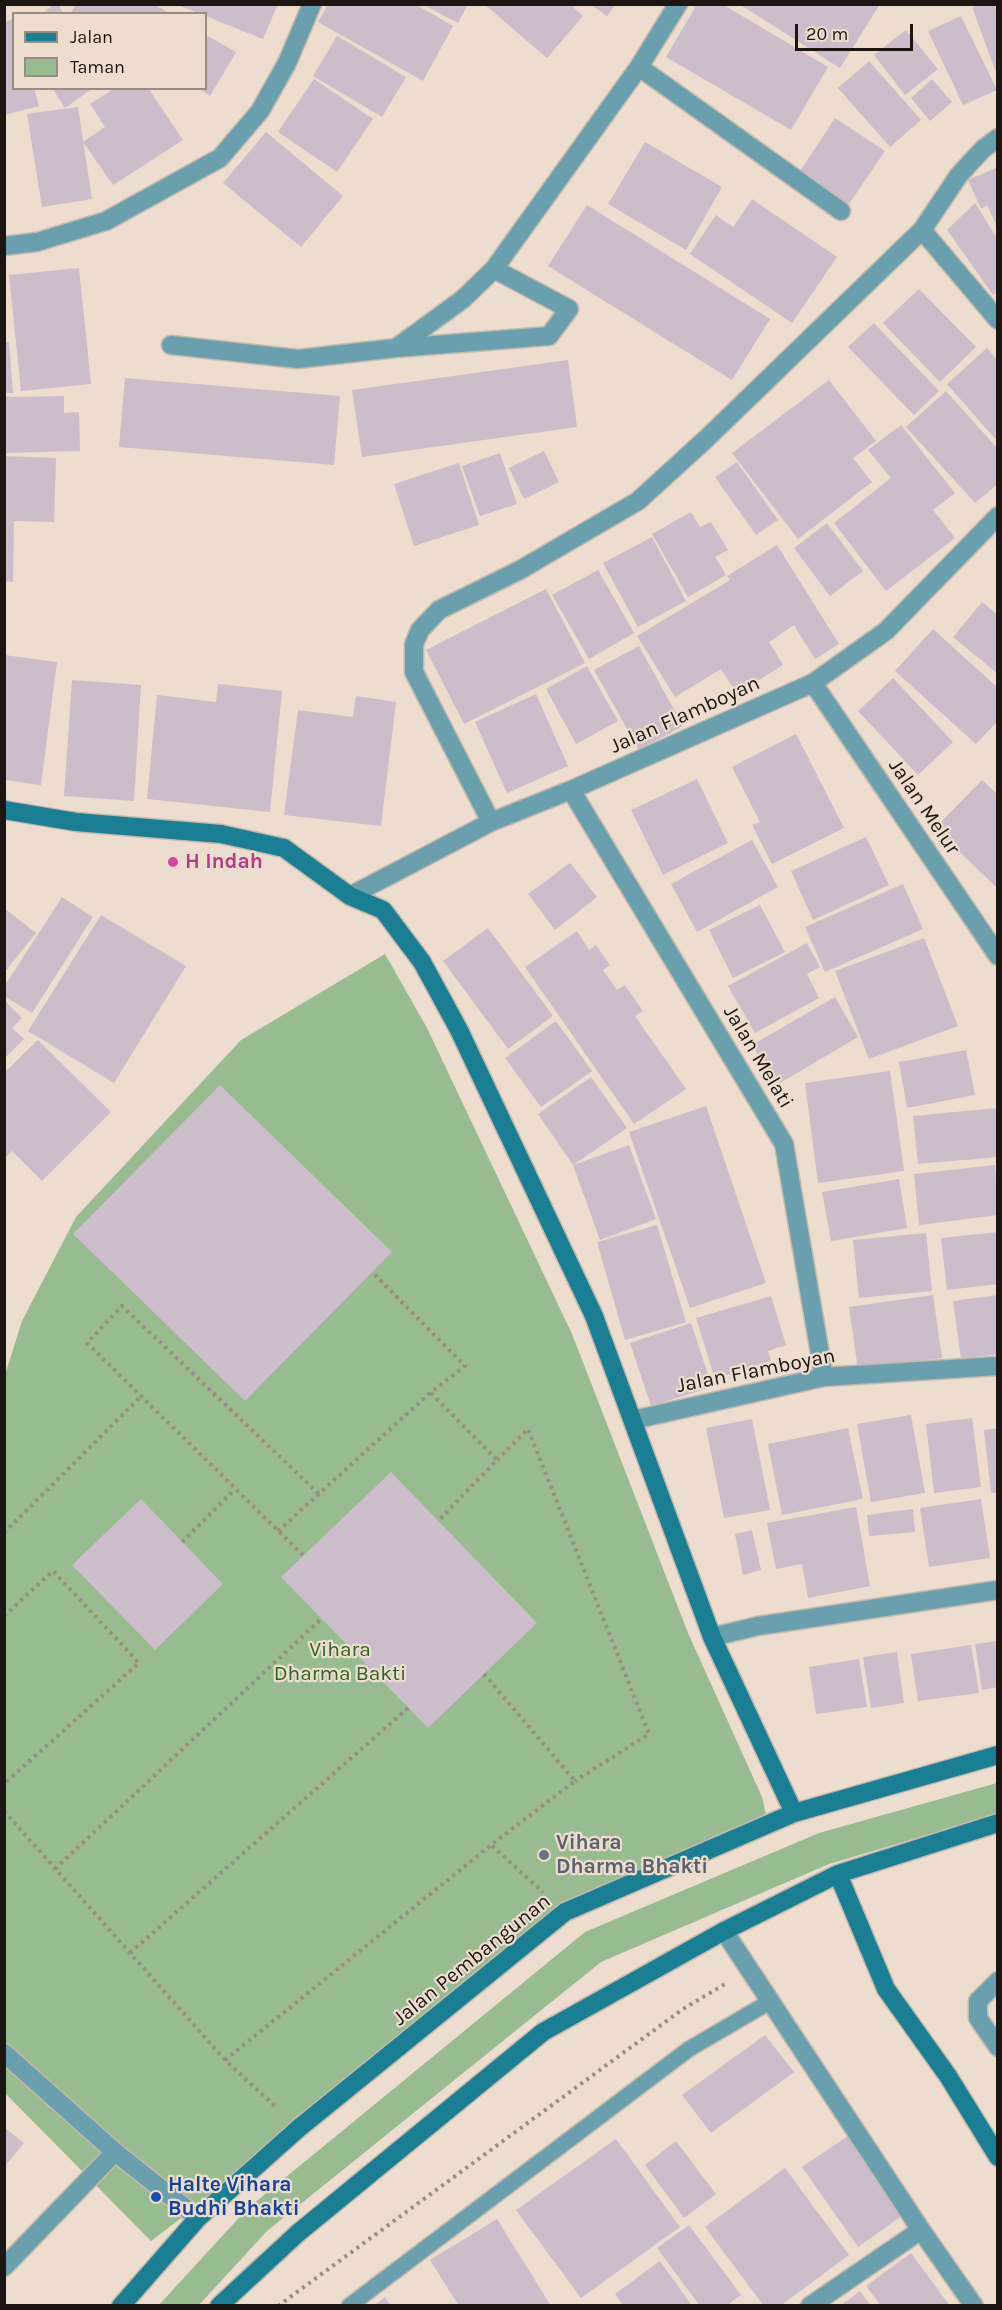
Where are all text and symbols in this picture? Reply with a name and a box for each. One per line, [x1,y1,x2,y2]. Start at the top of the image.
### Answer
legend [12,12,207,90]
scale bar [798,12,916,50]
text: 20 m [806,23,848,45]
text: Jalan [70,26,113,48]
text: Taman [70,56,125,78]
street label: Jalan Flamboyan [606,671,764,759]
street label: Jalan Melur [883,754,965,860]
place label: H Indah [185,849,263,875]
marker: H Indah [166,855,180,869]
street label: Jalan Melati [718,1001,798,1113]
street label: Jalan Flamboyan [674,1343,838,1399]
park label: Vihara Dharma Bakti [274,1637,406,1687]
place label: Vihara Dharma Bhakti [556,1830,708,1880]
marker: Vihara Dharma Bhakti [537,1848,551,1862]
street label: Jalan Pembangunan [388,1889,556,2031]
place label: Halte Vihara Budhi Bhakti [168,2172,300,2222]
marker: Halte Vihara Budhi Bhakti [149,2190,163,2204]

